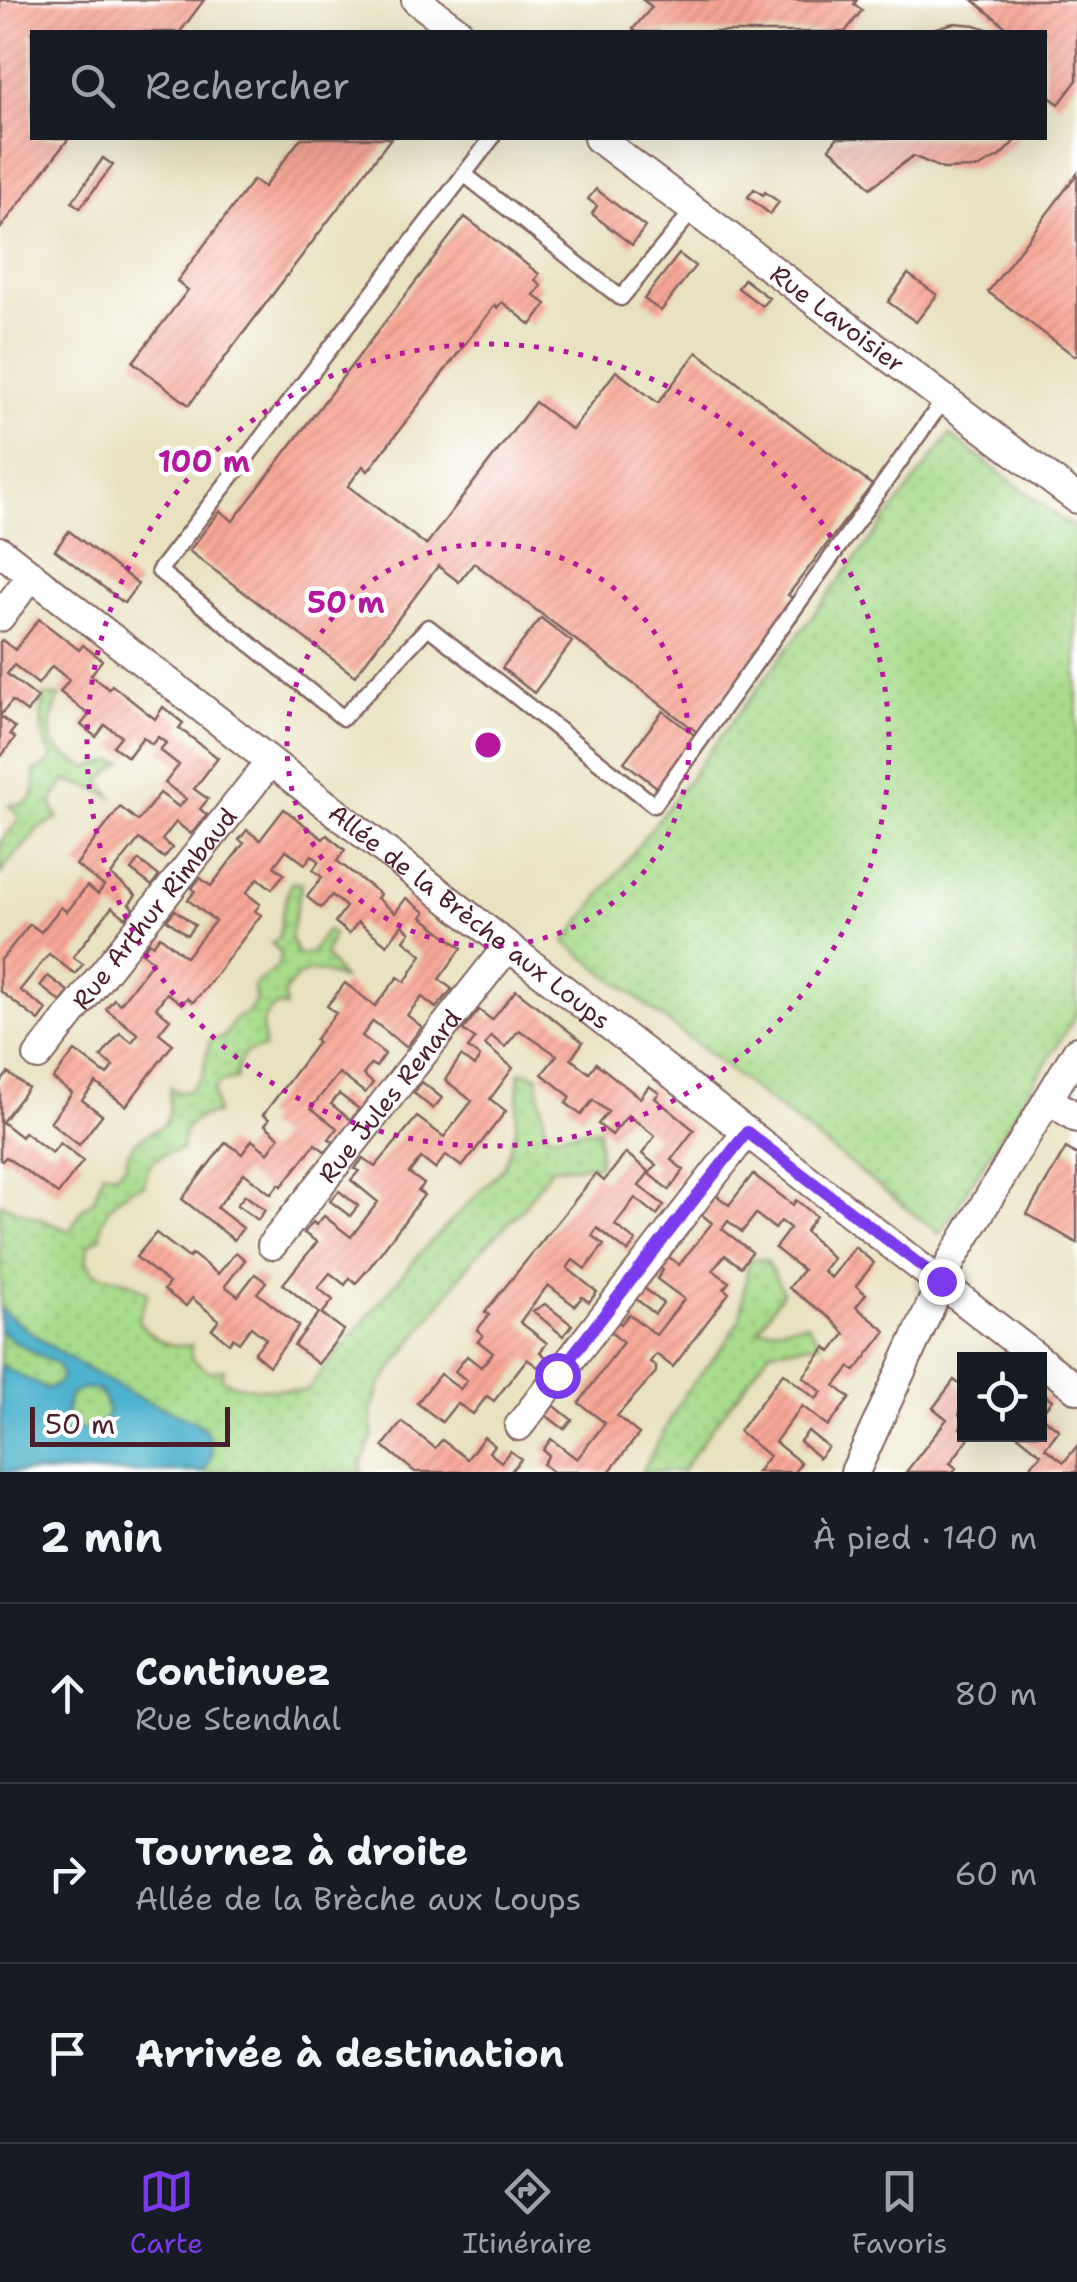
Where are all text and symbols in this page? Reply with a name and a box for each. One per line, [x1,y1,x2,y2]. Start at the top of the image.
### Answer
search box [30,30,1047,140]
icon: search [65,58,120,113]
text: Rechercher [145,60,350,111]
street label: Rue Lavoisier [763,257,912,380]
text: 100 m [158,441,250,482]
text: 50 m [307,582,385,623]
centre of rings [470,727,506,763]
street label: Allée de la Brèche aux Loups [321,796,618,1037]
street label: Rue Arthur Rimbaud [64,800,245,1016]
street label: Rue Jules Renard [310,1002,469,1190]
route end [919,1259,965,1305]
map controls [957,1352,1047,1442]
button: locate [957,1352,1047,1442]
route start [535,1353,581,1399]
scale bar [30,1402,230,1446]
text: 50 m [45,1405,115,1443]
text: 2 min [40,1509,162,1565]
text: À pied · 140 m [813,1516,1037,1559]
text: Continuez [135,1646,331,1697]
icon: ahead [40,1666,95,1721]
text: 80 m [954,1672,1037,1715]
text: Rue Stendhal [135,1697,341,1740]
text: Tournez à droite [135,1826,468,1877]
icon: right [40,1846,95,1901]
text: 60 m [955,1852,1037,1895]
text: Allée de la Brèche aux Loups [135,1877,581,1920]
icon: arrive [40,2026,95,2081]
text: Arrivée à destination [135,2028,564,2079]
tab: Carte [130,2164,203,2262]
tab: Itinéraire [462,2164,592,2262]
tab: Favoris [852,2164,947,2262]

